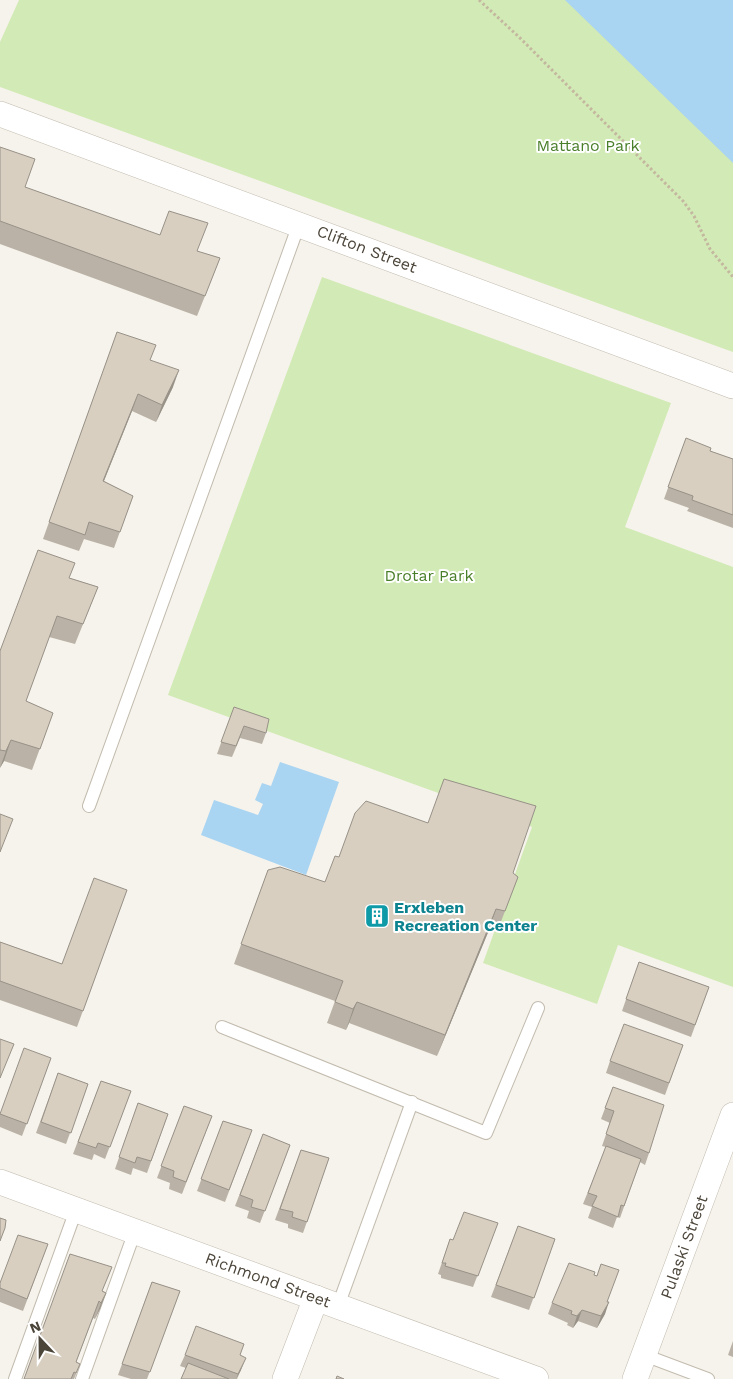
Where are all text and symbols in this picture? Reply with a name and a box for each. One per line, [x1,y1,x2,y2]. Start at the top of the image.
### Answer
park label: Mattano Park [536,136,640,155]
street label: Clifton Street [314,221,420,277]
park label: Drotar Park [385,566,473,585]
place label: Erxleben Recreation Center [394,898,537,935]
building icon: Erxleben Recreation Center [364,903,390,929]
street label: Pulaski Street [656,1192,712,1301]
street label: Richmond Street [203,1248,334,1312]
north arrow [15,1314,65,1364]
text: N [27,1318,43,1336]

